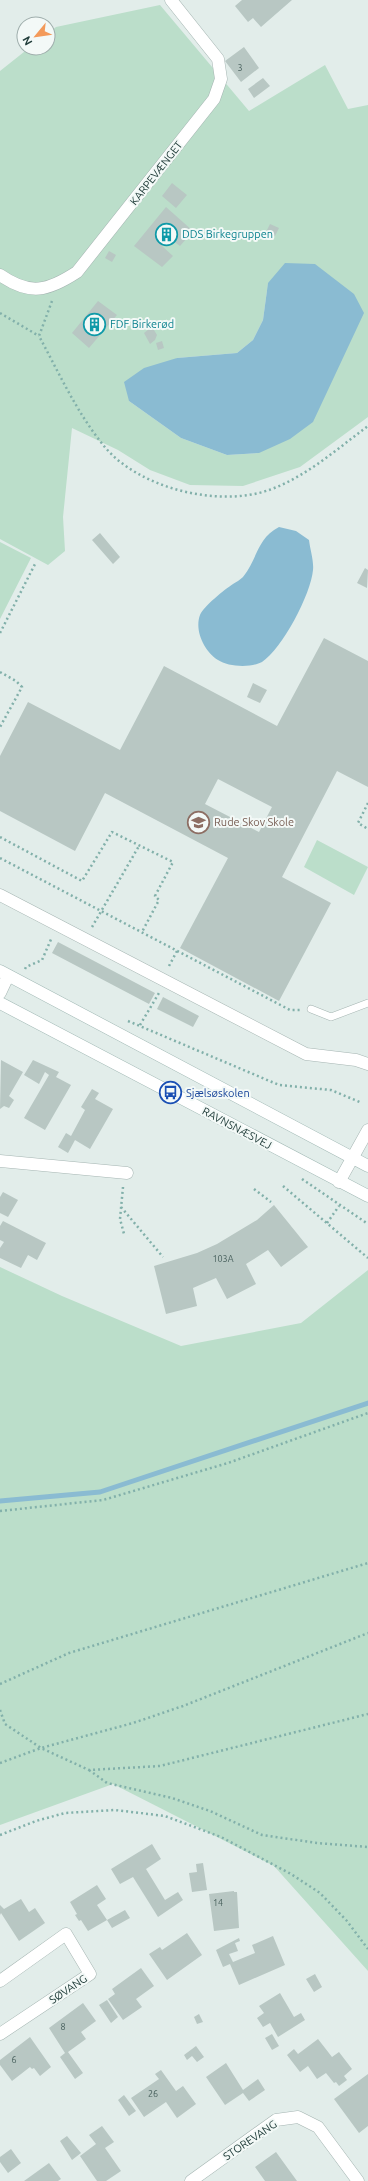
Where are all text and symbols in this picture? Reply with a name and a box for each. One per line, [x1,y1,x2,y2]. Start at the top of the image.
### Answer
north arrow [16,16,56,56]
text: N [20,34,34,47]
house number: 3 [237,63,243,73]
street label: KARPEVÆNGET [127,139,185,207]
building icon: DDS Birkegruppen [154,221,180,247]
place label: DDS Birkegruppen [182,228,273,240]
building icon: FDF Birkerød [81,311,107,337]
place label: FDF Birkerød [110,318,174,330]
school or university icon: Rude Skov Skole [186,809,212,835]
place label: Rude Skov Skole [214,816,294,828]
bus stop icon: Sjælsøskolen [158,1080,184,1106]
place label: Sjælsøskolen [186,1087,250,1099]
street label: RAVNSNÆSVEJ [200,1105,274,1151]
house number: 103A [212,1254,234,1264]
house number: 14 [213,1898,223,1908]
street label: SØVANG [47,1972,89,2006]
house number: 8 [60,2022,66,2032]
house number: 6 [11,2055,17,2065]
house number: 26 [148,2089,158,2099]
street label: STOREVANG [221,2118,279,2162]

